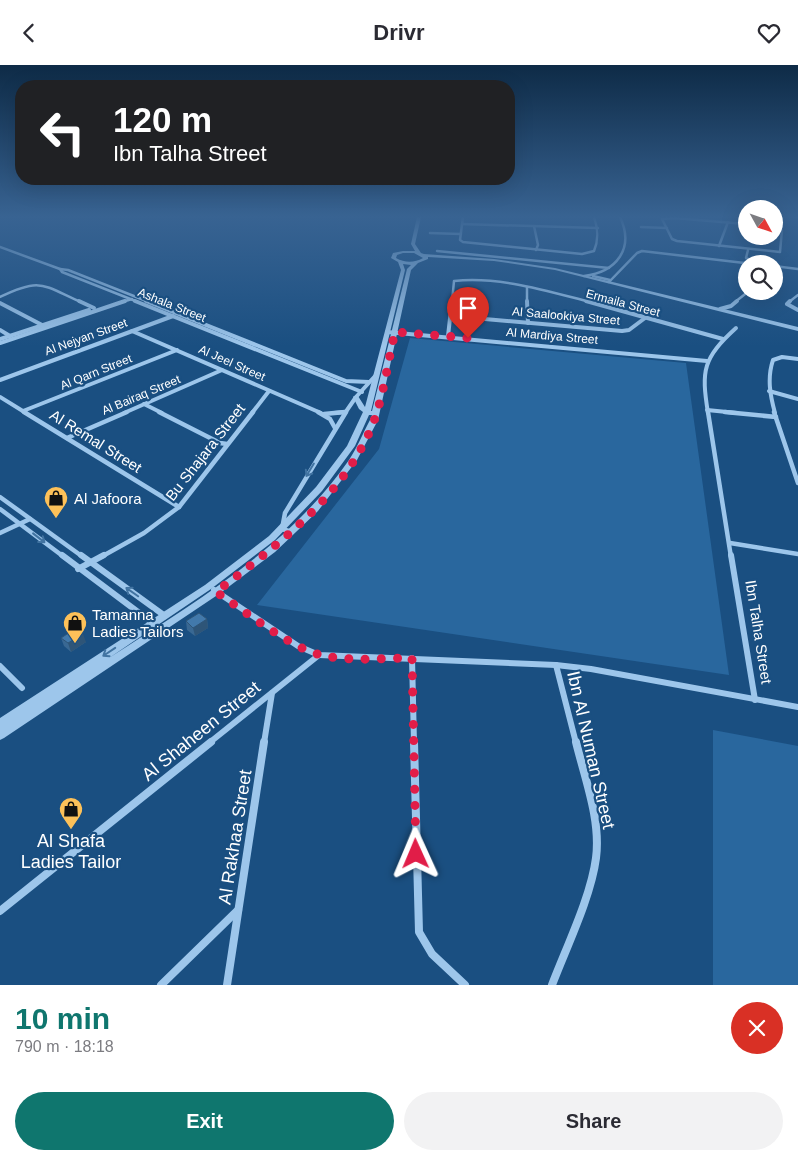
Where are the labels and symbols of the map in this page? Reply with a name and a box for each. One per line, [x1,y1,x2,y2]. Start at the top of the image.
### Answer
north arrow [738,200,782,245]
street label: Ashala Street [136,285,209,325]
street label: Ermaila Street [584,286,662,320]
pin [447,287,489,338]
street label: Al Saalookiya Street [512,304,621,328]
street label: Al Nejyan Street [43,315,130,358]
street label: Al Mardiya Street [506,325,599,347]
street label: Al Jeel Street [197,342,268,384]
street label: Al Qarn Street [58,351,134,393]
street label: Al Bairaq Street [100,372,183,418]
street label: Bu Shajara Street [162,399,249,504]
street label: Al Remal Street [47,406,146,476]
one-way arrow [305,462,315,476]
shop icon: Al Jafoora [43,485,69,519]
place label: Al Jafoora [74,490,142,507]
one-way arrow [32,533,46,543]
street label: Ibn Talha Street [742,579,776,686]
one-way arrow [125,587,139,597]
place label: Tamanna Ladies Tailors [92,606,183,640]
shop icon: Tamanna Ladies Tailors [62,610,88,644]
one-way arrow [102,647,116,657]
street label: Ibn Al Numan Street [563,669,619,831]
street label: Al Shaheen Street [138,677,264,785]
street label: Al Rakhaa Street [214,768,256,906]
shop icon: Al Shafa Ladies Tailor [58,796,84,830]
position arrow [389,827,441,879]
place label: Al Shafa Ladies Tailor [21,831,121,872]

